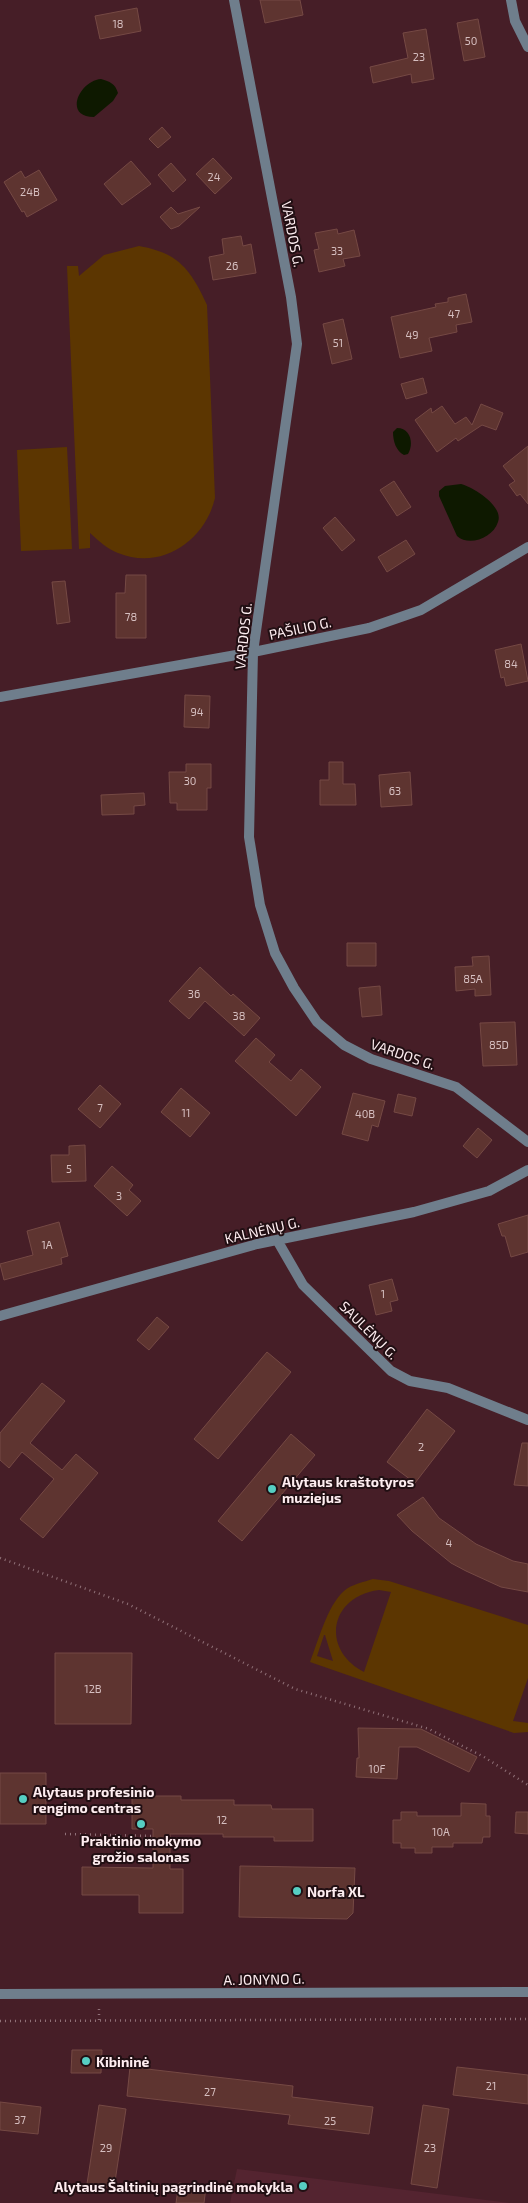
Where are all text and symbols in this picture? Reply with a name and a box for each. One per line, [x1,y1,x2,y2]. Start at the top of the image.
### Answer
house number: 18 [112,17,124,30]
house number: 50 [465,34,477,47]
house number: 23 [413,50,425,63]
house number: 24 [208,170,221,183]
house number: 24B [20,185,40,198]
street label: VARDOS G. [278,199,308,269]
house number: 33 [331,244,343,257]
house number: 26 [226,259,238,272]
house number: 47 [448,307,461,320]
house number: 49 [405,328,419,341]
house number: 51 [333,336,343,349]
street label: VARDOS G. [231,602,255,670]
house number: 78 [125,610,137,623]
street label: PAŠILIO G. [267,613,333,643]
house number: 84 [504,657,518,670]
house number: 94 [190,705,204,718]
house number: 30 [184,774,196,787]
house number: 63 [389,784,401,797]
house number: 85A [463,972,483,985]
house number: 36 [188,987,200,1000]
house number: 38 [233,1009,245,1022]
street label: VARDOS G. [369,1035,437,1073]
house number: 85D [489,1038,509,1051]
house number: 7 [97,1101,103,1114]
house number: 11 [182,1106,190,1119]
house number: 40B [355,1107,375,1120]
house number: 5 [66,1162,72,1175]
house number: 3 [116,1189,122,1202]
street label: KALNĖNŲ G. [223,1213,301,1247]
house number: 1A [41,1238,53,1251]
house number: 1 [381,1287,385,1300]
street label: SAULĖNŲ G. [336,1297,402,1363]
house number: 2 [418,1440,424,1453]
place label: Alytaus kraštotyros muziejus [282,1473,414,1506]
marker: Alytaus kraštotyros muziejus [266,1483,278,1495]
house number: 4 [446,1536,453,1549]
house number: 12B [84,1682,102,1695]
house number: 10F [369,1762,386,1775]
place label: Alytaus profesinio rengimo centras [33,1783,155,1816]
marker: Alytaus profesinio rengimo centras [17,1793,29,1805]
house number: 12 [217,1813,227,1826]
marker: Praktinio mokymo grožio salonas [135,1818,147,1830]
house number: 10A [432,1825,450,1838]
place label: Praktinio mokymo grožio salonas [81,1832,201,1865]
place label: Norfa XL [307,1883,365,1900]
marker: Norfa XL [291,1885,303,1897]
street label: A. JONYNO G. [223,1970,305,1988]
place label: Kibininė [96,2053,150,2070]
marker: Kibininė [80,2055,92,2067]
house number: 21 [486,2079,496,2092]
house number: 27 [204,2085,216,2098]
house number: 37 [14,2113,26,2126]
house number: 25 [324,2114,336,2127]
house number: 29 [100,2141,112,2154]
house number: 23 [424,2141,436,2154]
place label: Alytaus Šaltinių pagrindinė mokykla [54,2178,293,2195]
marker: Alytaus Šaltinių pagrindinė mokykla [297,2180,309,2192]

